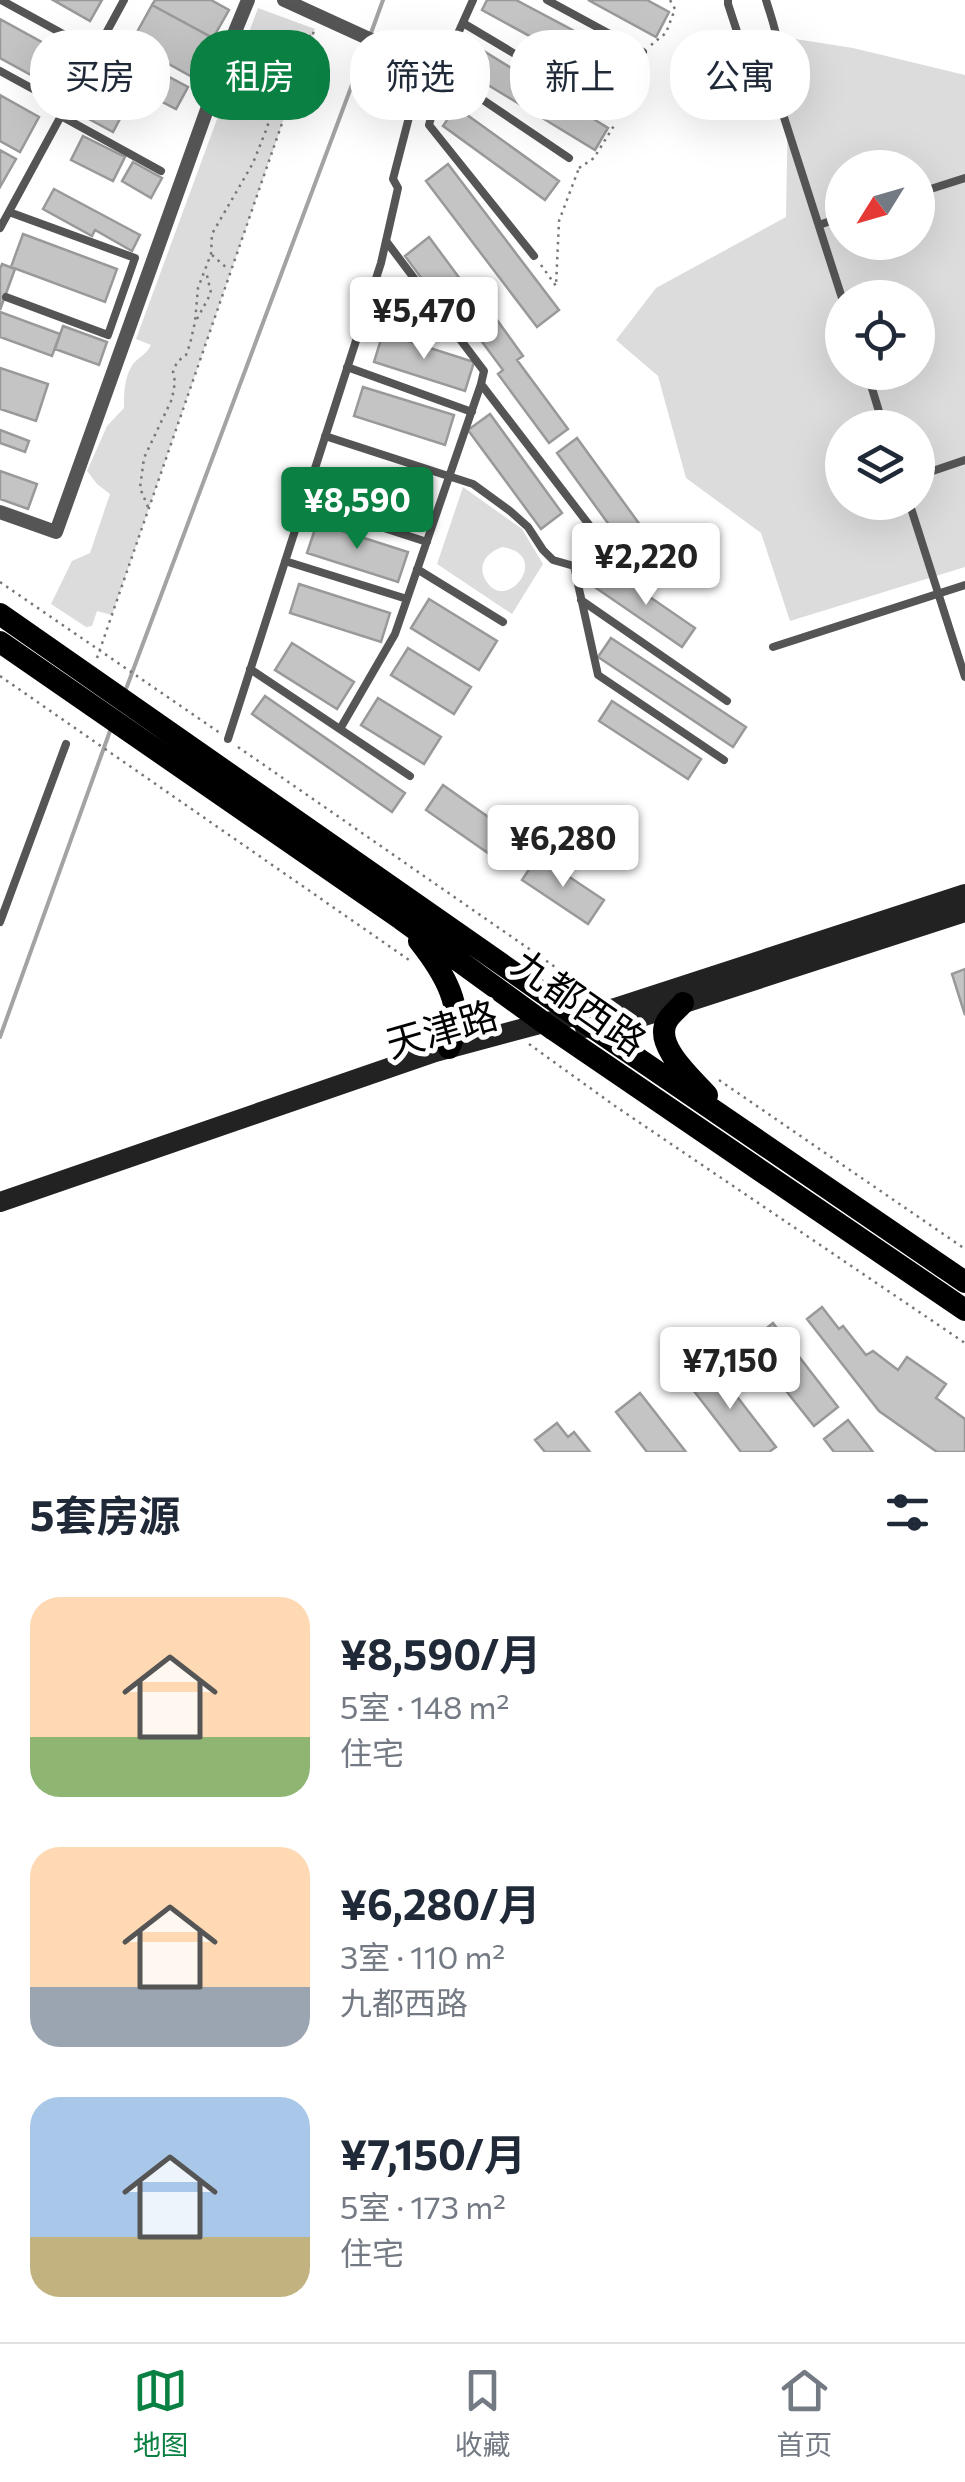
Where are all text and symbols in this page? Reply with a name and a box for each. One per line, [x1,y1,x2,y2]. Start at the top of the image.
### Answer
chip: 买房 [30,30,170,120]
chip: 租房 [190,30,330,120]
chip: 筛选 [350,30,490,120]
chip: 新上 [510,30,650,120]
chip: 公寓 [670,30,810,120]
north arrow [825,150,935,260]
map controls [825,150,935,520]
pin: ¥5,470 [343,277,505,362]
button: locate [825,280,935,390]
text: ¥5,470 [372,289,476,329]
button: layers [825,410,935,520]
pin: ¥8,590 [276,467,438,552]
text: ¥8,590 [303,479,411,519]
pin: ¥2,220 [565,523,727,608]
text: ¥2,220 [594,535,698,575]
pin: ¥6,280 [482,805,644,890]
text: ¥6,280 [510,817,616,857]
street label: 九都西路 [505,938,656,1064]
street label: 天津路 [380,989,503,1066]
pin: ¥7,150 [649,1327,811,1412]
text: ¥7,150 [682,1339,778,1379]
icon: filters [880,1485,935,1540]
text: 5套房源 [30,1488,181,1540]
text: ¥8,590/月 [340,1627,541,1679]
icon: home [110,1637,230,1757]
text: 5室 · 148 m² [340,1686,509,1726]
text: 住宅 [340,1732,404,1772]
text: ¥6,280/月 [340,1877,540,1929]
icon: home [110,1887,230,2007]
text: 3室 · 110 m² [340,1936,505,1976]
text: 九都西路 [340,1982,468,2022]
text: ¥7,150/月 [340,2127,526,2179]
icon: home [110,2137,230,2257]
text: 5室 · 173 m² [340,2186,506,2226]
text: 住宅 [340,2232,404,2272]
tab: 地图 [133,2363,189,2463]
tab: 收藏 [454,2363,510,2463]
tab: 首页 [776,2363,832,2463]

